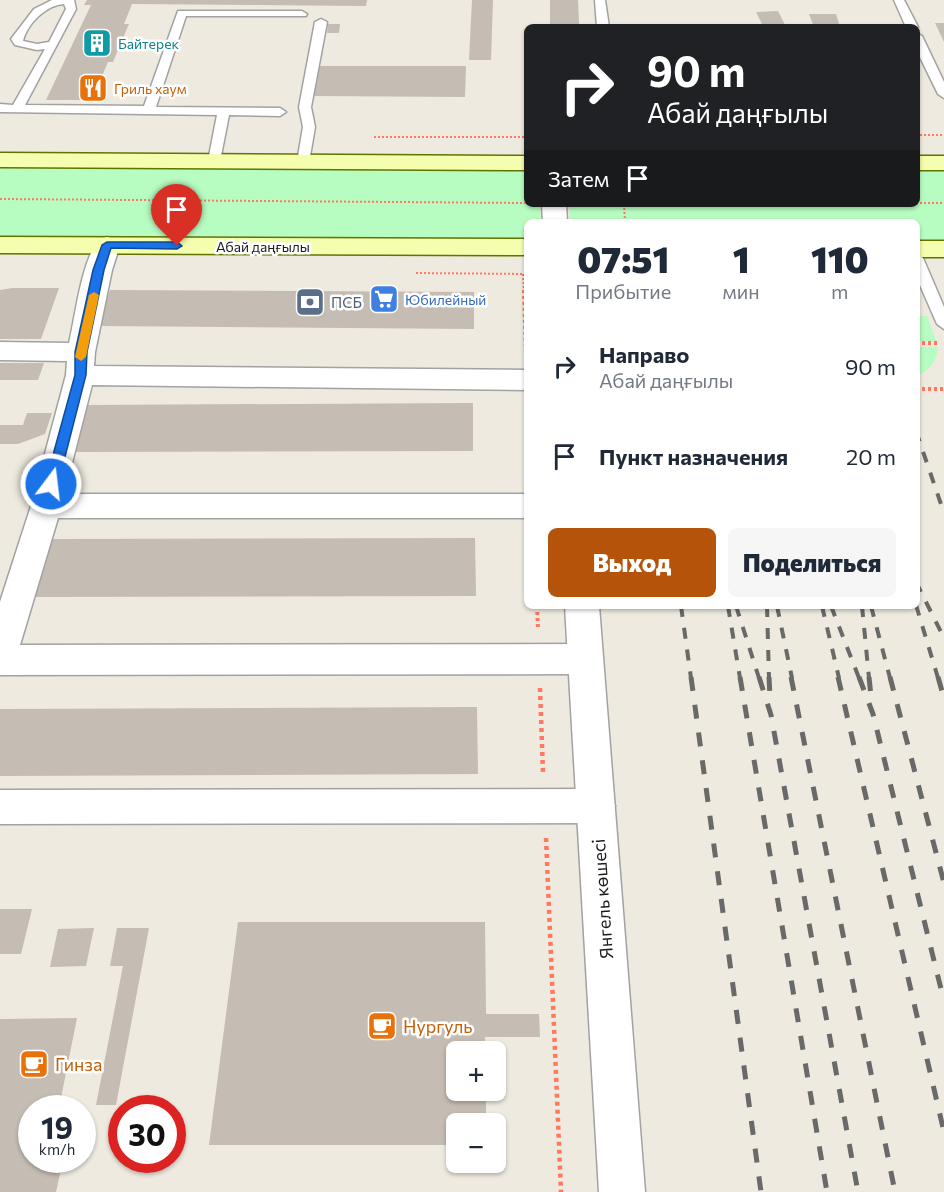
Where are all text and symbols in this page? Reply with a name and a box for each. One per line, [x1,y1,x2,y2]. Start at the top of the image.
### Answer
building icon: Байтерек [81,27,113,59]
place label: Байтерек [118,35,180,52]
text: 90 m [647,44,746,96]
icon: right [548,48,626,126]
restaurant icon: Гриль хаум [77,72,109,104]
place label: Гриль хаум [114,80,187,97]
text: Абай даңғылы [647,96,828,129]
icon: arrive [621,162,654,195]
text: Затем [548,165,609,192]
pin [151,184,202,246]
icon: arrive [160,193,193,226]
text: 07:51 [577,236,669,280]
text: 1 [733,236,750,280]
text: 110 [811,236,869,280]
street label: Абай даңғылы [216,238,310,255]
text: Прибытие [575,279,671,303]
text: мин [723,279,760,303]
text: m [831,279,849,303]
supermarket icon: Юбилейный [368,283,400,315]
bank icon: ПСБ [294,286,326,318]
place label: Юбилейный [405,291,486,308]
place label: ПСБ [331,293,362,311]
text: Направо [599,341,689,368]
icon: right [548,350,581,383]
text: 90 m [845,353,896,380]
text: Абай даңғылы [599,368,733,392]
icon: arrive [548,440,581,473]
text: Пункт назначения [599,443,788,470]
text: 20 m [846,443,896,470]
position arrow [19,452,83,516]
button: Выход [548,528,716,597]
button: Поделиться [728,528,896,597]
street label: Янгель көшесі [587,838,617,960]
cafe icon: Нургуль [366,1010,398,1042]
place label: Нургуль [403,1015,473,1037]
map controls [446,1041,506,1173]
button: + [446,1041,506,1101]
cafe icon: Гинза [18,1048,50,1080]
place label: Гинза [55,1053,102,1075]
speed limit sign: 30 [108,1095,186,1173]
text: 19 [41,1108,73,1145]
button: − [446,1113,506,1173]
text: km/h [39,1140,75,1158]

